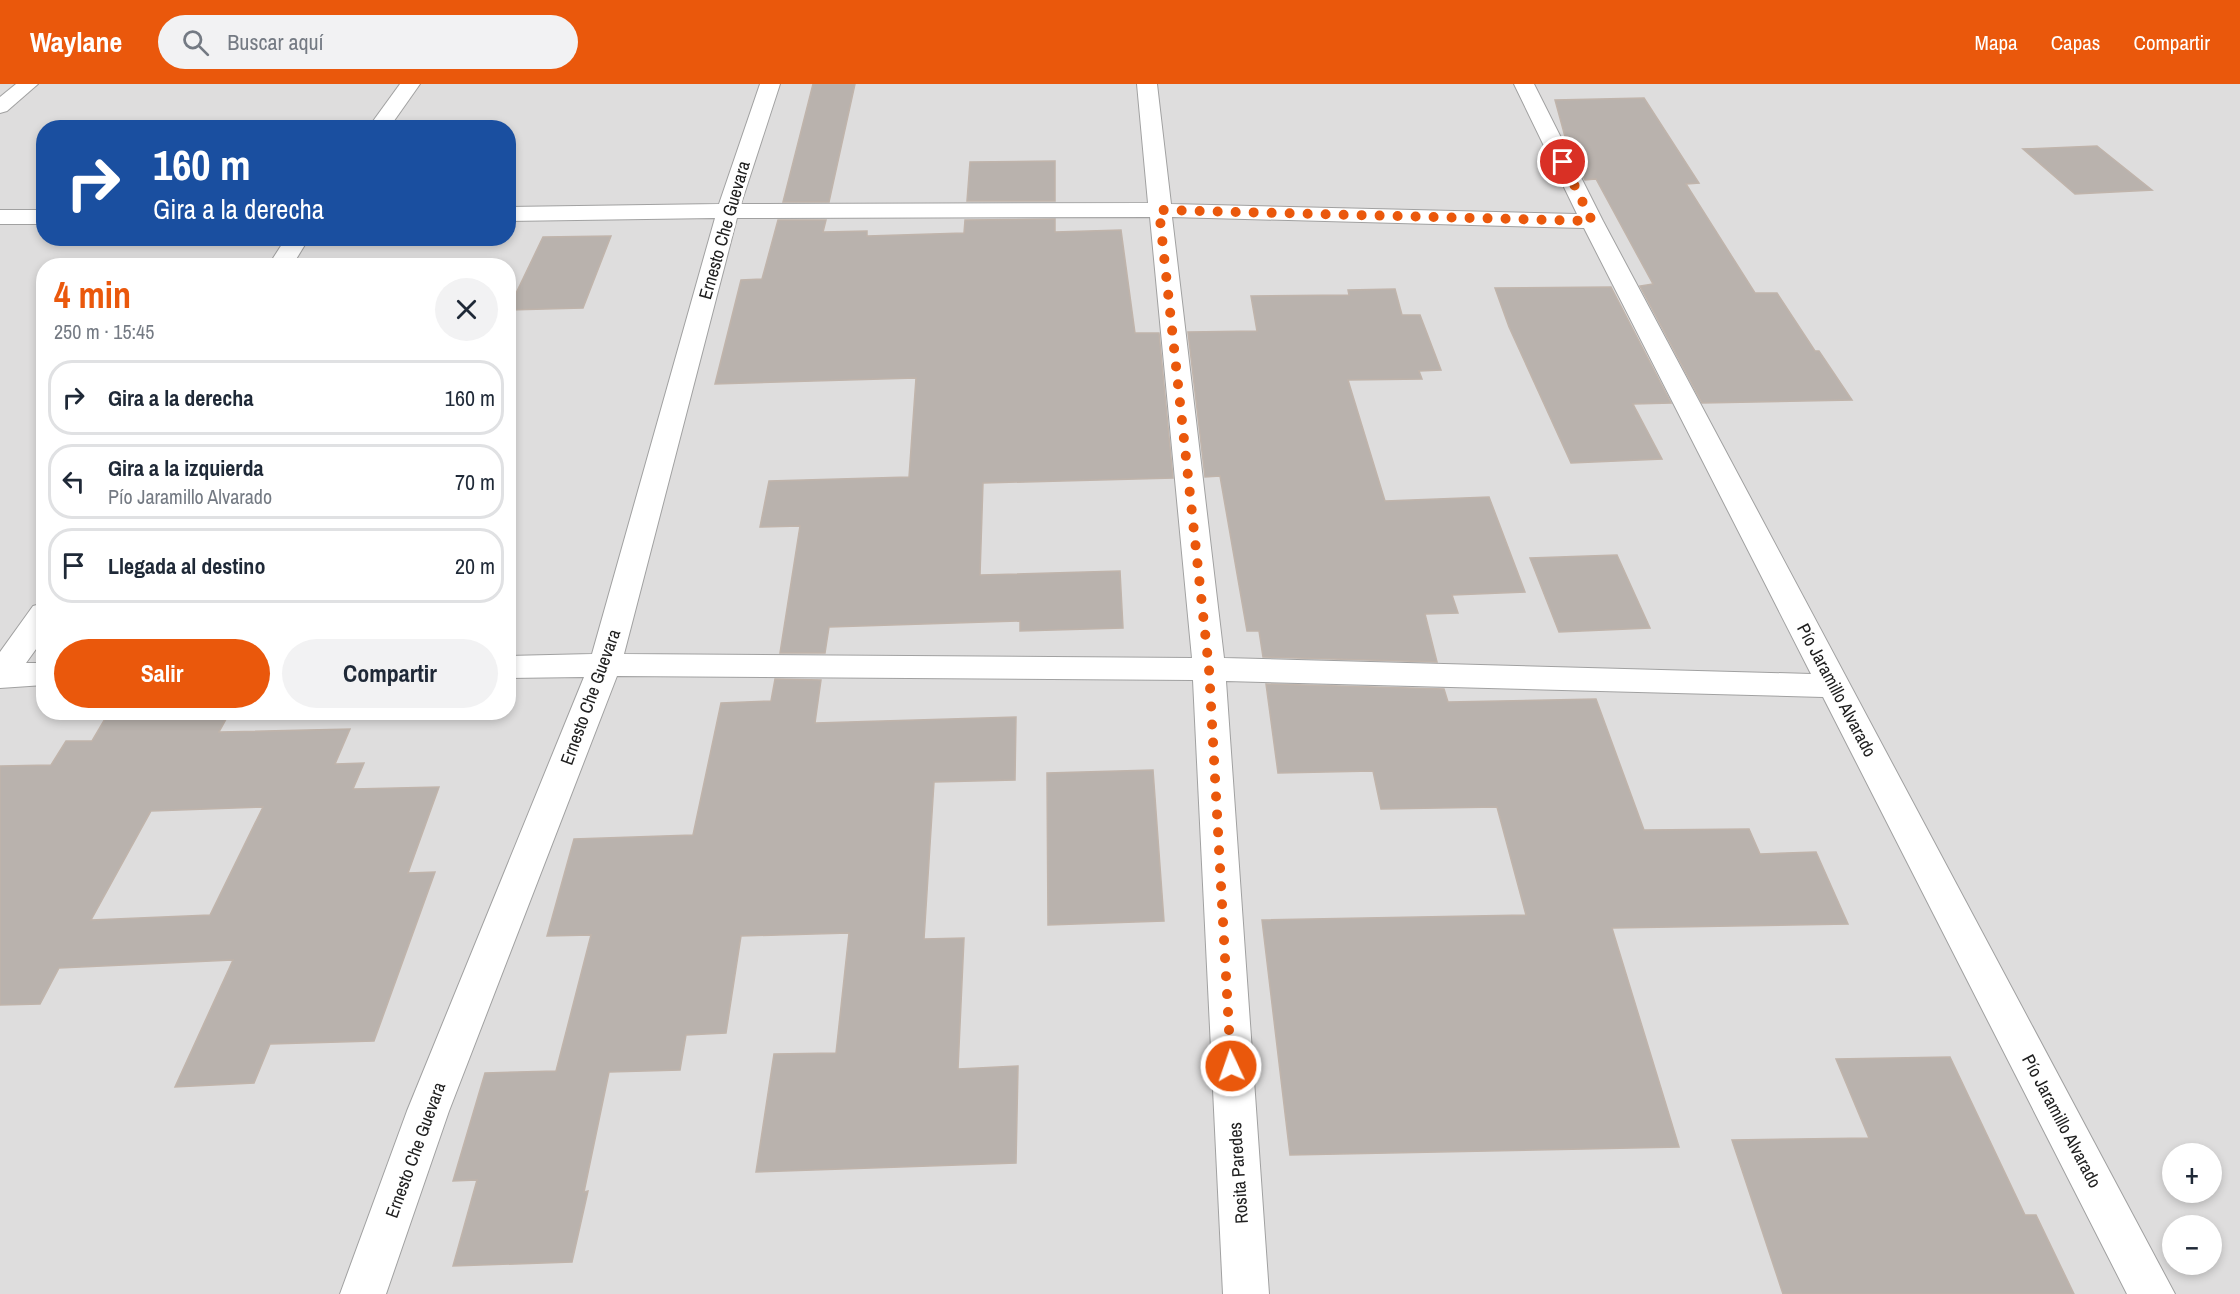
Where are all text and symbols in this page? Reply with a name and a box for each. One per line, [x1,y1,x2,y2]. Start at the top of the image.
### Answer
search box [158,15,578,69]
text: Waylane [30,23,122,61]
icon: search [179,26,212,59]
text: Buscar aquí [227,27,324,57]
text: Mapa [1975,28,2018,57]
text: Capas [2051,28,2100,57]
text: Compartir [2133,28,2210,57]
pin [1537,136,1588,187]
text: 160 m [153,137,251,193]
icon: right [54,144,132,222]
icon: arrive [1546,145,1579,178]
street label: Ernesto Che Guevara [692,158,756,302]
text: Gira a la derecha [153,191,324,227]
text: 4 min [54,271,131,319]
button: close [435,278,498,341]
text: 250 m · 15:45 [54,318,154,345]
icon: right [57,381,90,414]
text: Gira a la derecha [108,383,253,413]
text: 160 m [445,383,495,413]
text: Gira a la izquierda [108,453,263,483]
icon: left [57,465,90,498]
text: 70 m [455,467,495,497]
text: Pío Jaramillo Alvarado [108,483,272,510]
icon: arrive [57,549,90,582]
text: Llegada al destino [108,551,265,581]
text: 20 m [455,551,495,581]
street label: Pío Jaramillo Alvarado [1791,619,1883,761]
street label: Ernesto Che Guevara [554,626,626,768]
button: Salir [54,639,270,708]
button: Compartir [282,639,498,708]
position arrow [1199,1034,1263,1098]
street label: Pío Jaramillo Alvarado [2016,1050,2108,1192]
street label: Ernesto Che Guevara [379,1079,451,1221]
street label: Rosita Paredes [1222,1121,1254,1225]
map controls [2162,1143,2222,1275]
button: + [2162,1143,2222,1203]
button: − [2162,1215,2222,1275]

